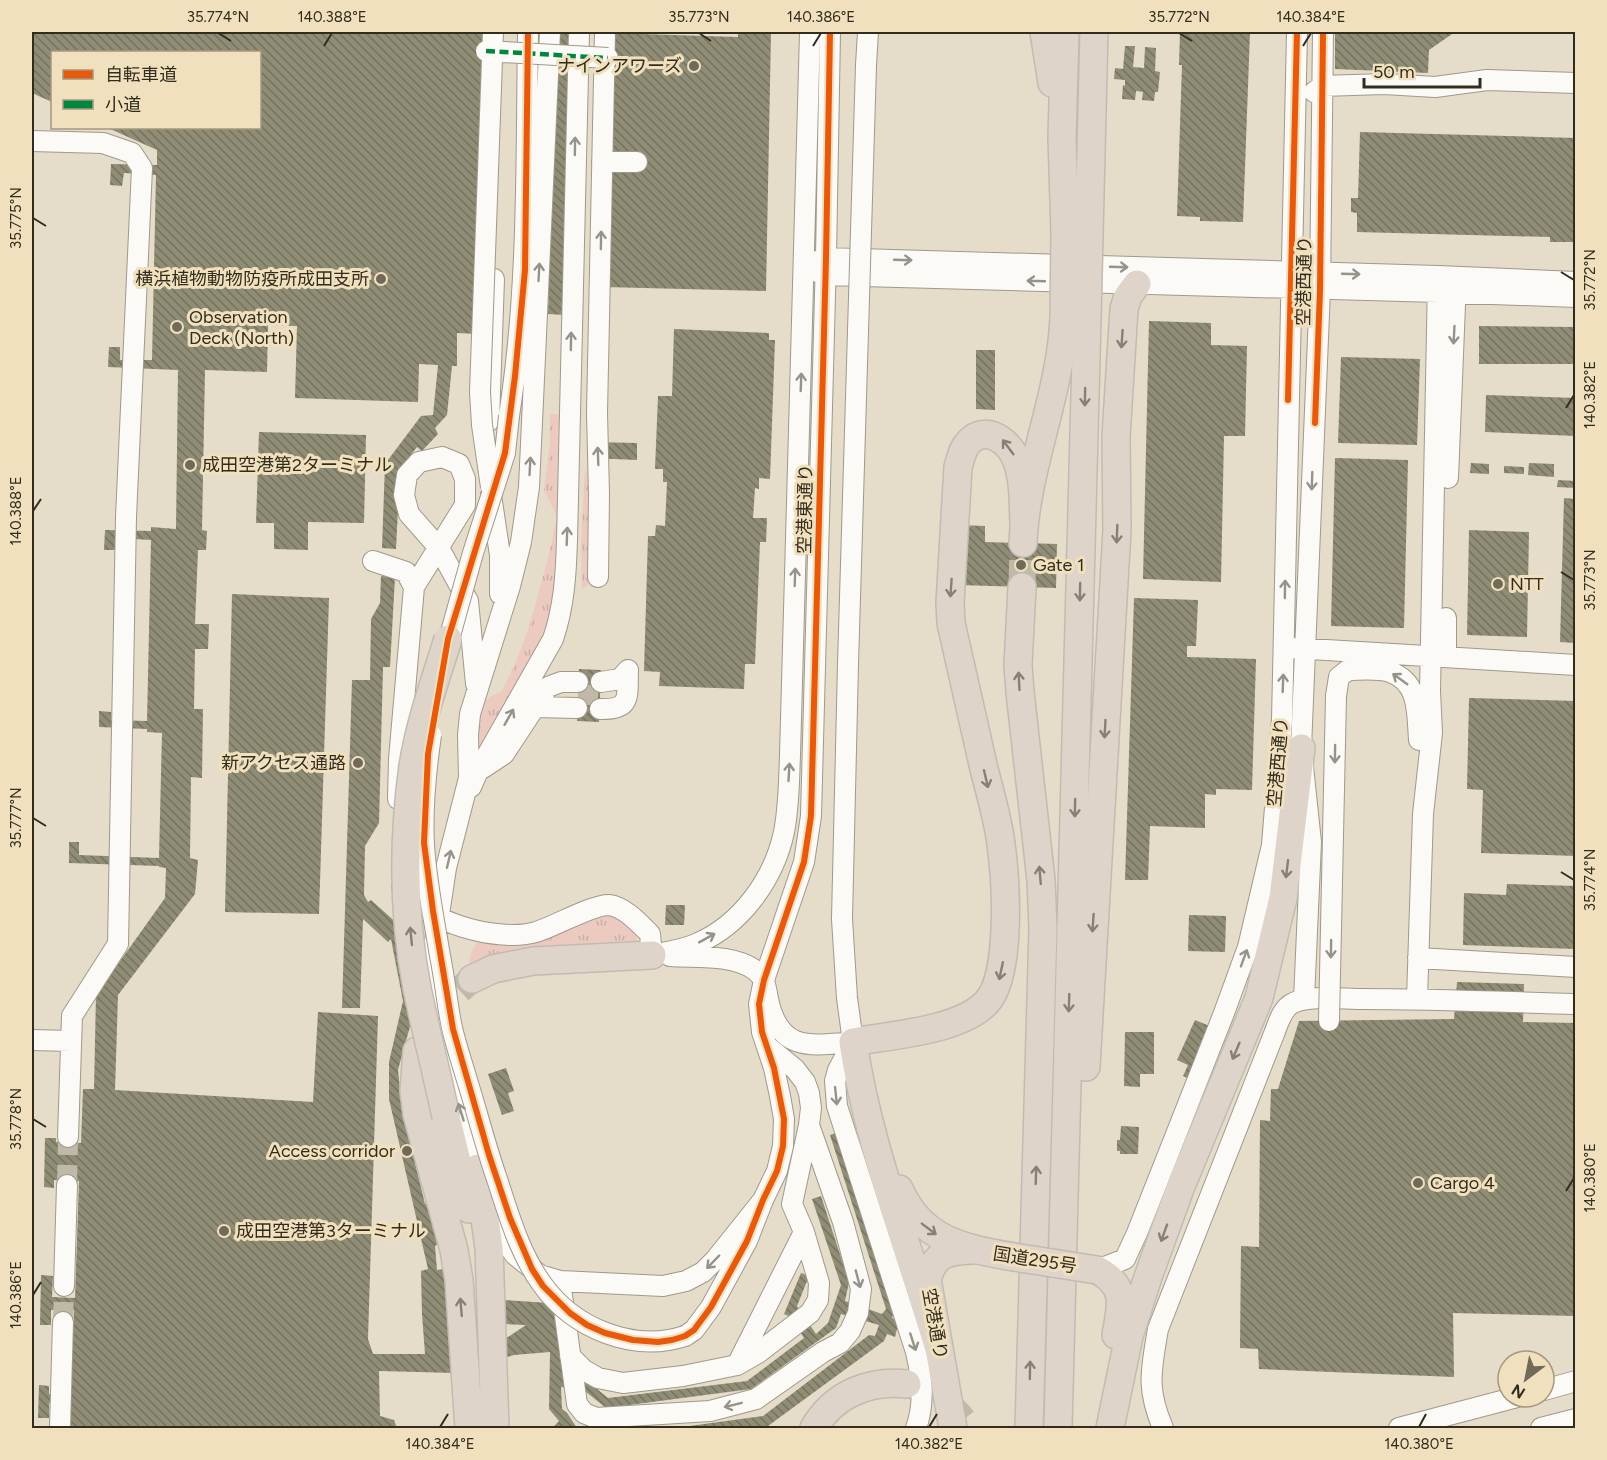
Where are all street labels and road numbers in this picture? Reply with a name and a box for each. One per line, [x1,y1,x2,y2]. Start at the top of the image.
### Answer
street label: 空港西通り [1292,236,1316,326]
street label: 空港東通り [793,464,817,554]
street label: 空港西通り [1263,716,1293,808]
street label: 国道295号 [991,1243,1079,1277]
street label: 空港通り [918,1287,952,1361]

